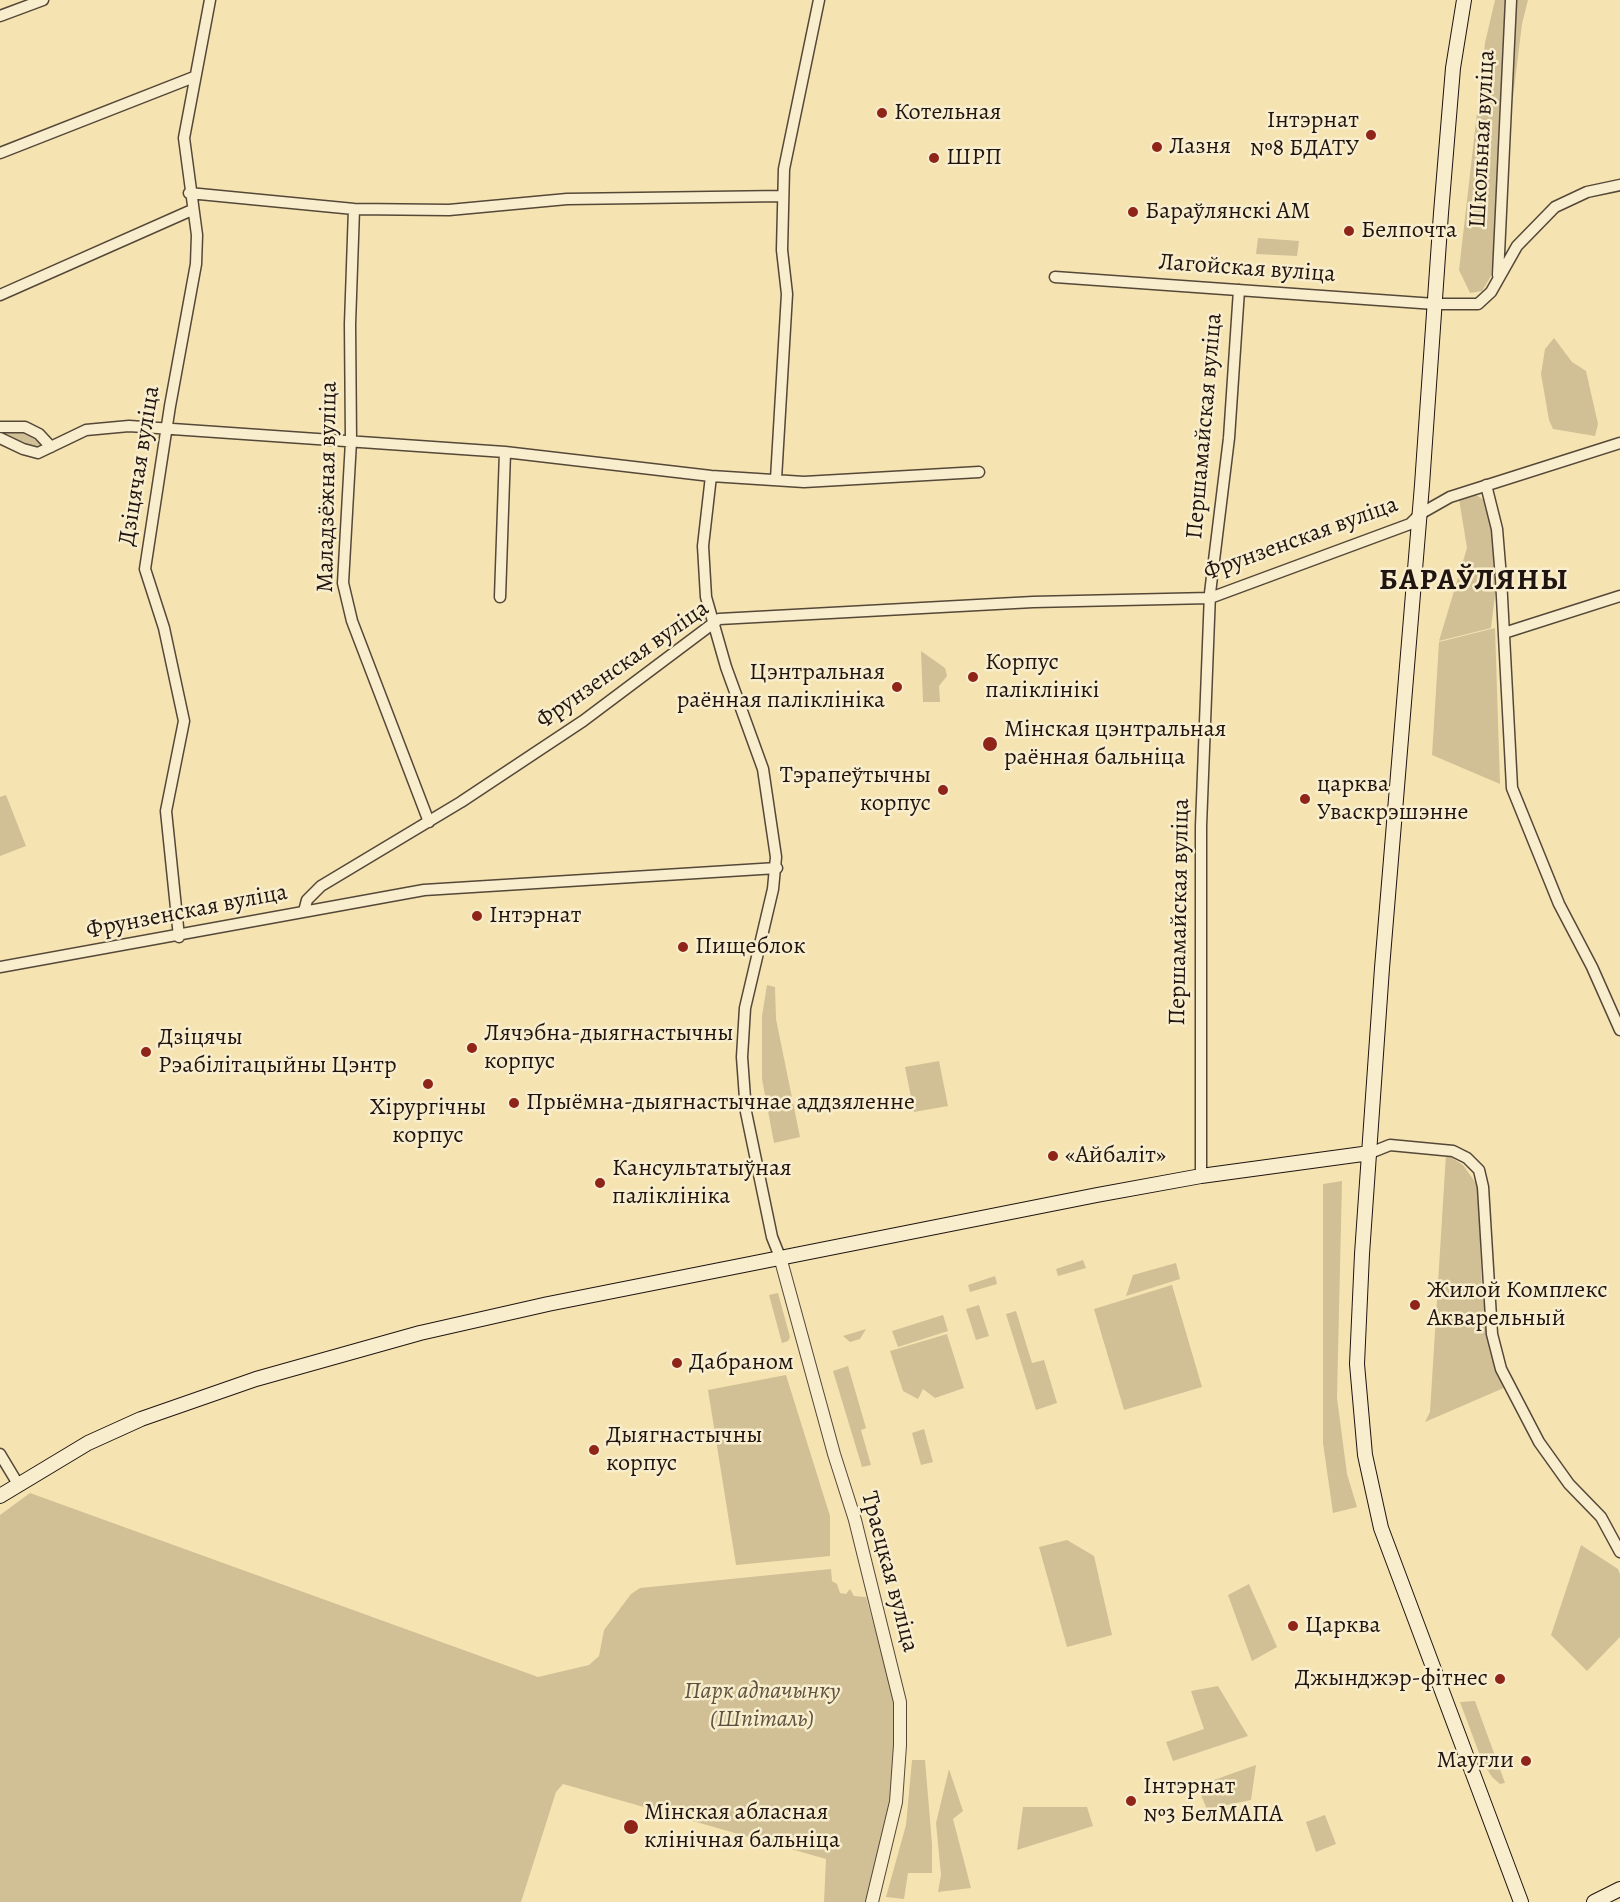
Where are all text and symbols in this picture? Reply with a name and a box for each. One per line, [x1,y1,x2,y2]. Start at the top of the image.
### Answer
street label: Школьная вуліца [1464,49,1502,229]
place label: Котельная [894,99,1001,127]
marker: Котельная [875,106,889,120]
place label: Інтэрнат №8 БДАТУ [1250,107,1359,163]
marker: Інтэрнат №8 БДАТУ [1364,128,1378,142]
place label: Лазня [1169,133,1231,161]
marker: Лазня [1150,140,1164,154]
place label: ШРП [946,144,1002,172]
marker: ШРП [927,151,941,165]
place label: Бараўлянскі АМ [1145,198,1311,226]
marker: Бараўлянскі АМ [1126,205,1140,219]
place label: Белпочта [1361,217,1457,245]
marker: Белпочта [1342,224,1356,238]
street label: Лагойская вуліца [1157,248,1337,290]
street label: Першамайская вуліца [1181,312,1229,540]
street label: Маладзёжная вуліца [312,381,344,593]
street label: Дзіцячая вуліца [113,384,167,548]
street label: Фрунзенская вуліца [1200,491,1402,587]
district label: БАРАЎЛЯНЫ [1379,564,1569,600]
street label: Фрунзенская вуліца [531,595,715,735]
place label: Корпус паліклінікі [985,649,1100,705]
place label: Цэнтральная раённая паліклініка [677,659,885,715]
marker: Корпус паліклінікі [966,670,980,684]
marker: Цэнтральная раённая паліклініка [890,680,904,694]
place label: Мінская цэнтральная раённая бальніца [1004,716,1226,772]
marker: Мінская цэнтральная раённая бальніца [981,735,999,753]
place label: Тэрапеўтычны корпус [780,762,931,818]
place label: царква Уваскрэшэнне [1317,771,1468,827]
marker: Тэрапеўтычны корпус [936,783,950,797]
marker: царква Уваскрэшэнне [1298,792,1312,806]
street label: Першамайская вуліца [1164,798,1196,1026]
street label: Фрунзенская вуліца [84,878,290,946]
place label: Інтэрнат [489,902,581,930]
marker: Інтэрнат [470,909,484,923]
place label: Пищеблок [695,933,806,961]
marker: Пищеблок [676,940,690,954]
place label: Лячэбна-дыягнастычны корпус [484,1020,733,1076]
place label: Дзіцячы Рэабілітацыйны Цэнтр [158,1024,397,1080]
marker: Лячэбна-дыягнастычны корпус [465,1041,479,1055]
marker: Дзіцячы Рэабілітацыйны Цэнтр [139,1045,153,1059]
marker: Хірургічны корпус [421,1077,435,1091]
place label: Прыёмна-дыягнастычнае аддзяленне [526,1089,915,1117]
place label: Хірургічны корпус [370,1094,486,1150]
marker: Прыёмна-дыягнастычнае аддзяленне [507,1096,521,1110]
place label: «Айбаліт» [1065,1142,1166,1170]
marker: «Айбаліт» [1046,1149,1060,1163]
place label: Кансультатыўная паліклініка [612,1155,792,1211]
marker: Кансультатыўная паліклініка [593,1176,607,1190]
place label: Жилой Комплекс Акварельный [1427,1277,1608,1333]
marker: Жилой Комплекс Акварельный [1408,1298,1422,1312]
place label: Дабраном [689,1349,794,1377]
marker: Дабраном [670,1356,684,1370]
place label: Дыягнастычны корпус [606,1422,763,1478]
marker: Дыягнастычны корпус [587,1443,601,1457]
street label: Траецкая вуліца [854,1489,924,1655]
place label: Царква [1305,1612,1381,1640]
marker: Царква [1286,1619,1300,1633]
place label: Джынджэр-фітнес [1295,1665,1488,1693]
marker: Джынджэр-фітнес [1493,1672,1507,1686]
park label: Парк адпачынку (Шпіталь) [684,1678,840,1734]
place label: Маугли [1436,1747,1514,1775]
marker: Маугли [1519,1754,1533,1768]
place label: Інтэрнат №3 БелМАПА [1143,1773,1283,1829]
marker: Інтэрнат №3 БелМАПА [1124,1794,1138,1808]
place label: Мінская абласная клінічная бальніца [644,1799,840,1855]
marker: Мінская абласная клінічная бальніца [622,1818,640,1836]

